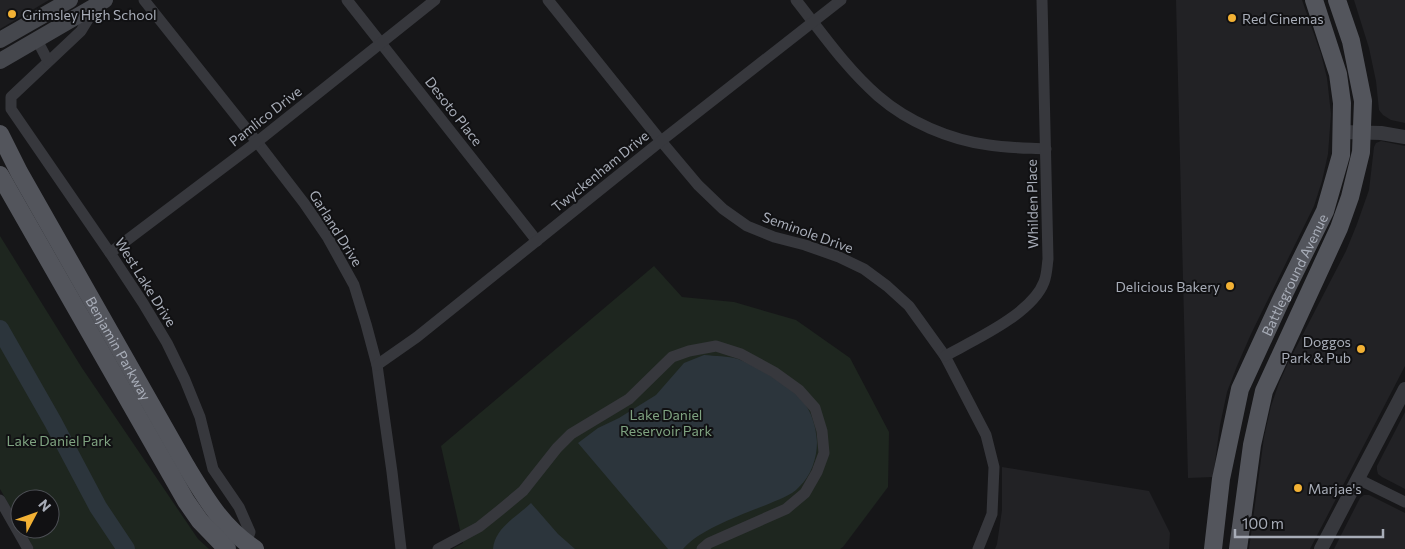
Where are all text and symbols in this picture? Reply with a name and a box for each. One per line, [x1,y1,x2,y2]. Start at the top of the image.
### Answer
place label: Grimsley High School [22,6,157,23]
marker: Grimsley High School [6,8,18,20]
place label: Red Cinemas [1242,10,1324,27]
marker: Red Cinemas [1226,12,1238,24]
street label: Desoto Place [422,73,486,149]
street label: Pamlico Drive [225,82,305,150]
street label: Twyckenham Drive [548,127,652,215]
street label: Whilden Place [1023,159,1041,249]
street label: Garland Drive [306,187,366,269]
street label: Seminole Drive [760,208,856,256]
street label: Battleground Avenue [1257,211,1331,338]
street label: West Lake Drive [112,234,180,330]
place label: Delicious Bakery [1116,278,1220,295]
marker: Delicious Bakery [1224,280,1236,292]
street label: Benjamin Parkway [83,293,155,403]
place label: Doggos Park & Pub [1281,333,1351,366]
marker: Doggos Park & Pub [1355,343,1367,355]
park label: Lake Daniel Reservoir Park [620,406,712,439]
park label: Lake Daniel Park [7,432,112,449]
place label: Marjae's [1308,480,1362,497]
marker: Marjae's [1292,482,1304,494]
north arrow [10,489,60,539]
text: N [35,496,55,515]
scale bar [1235,506,1382,538]
text: 100 m [1242,514,1284,532]

